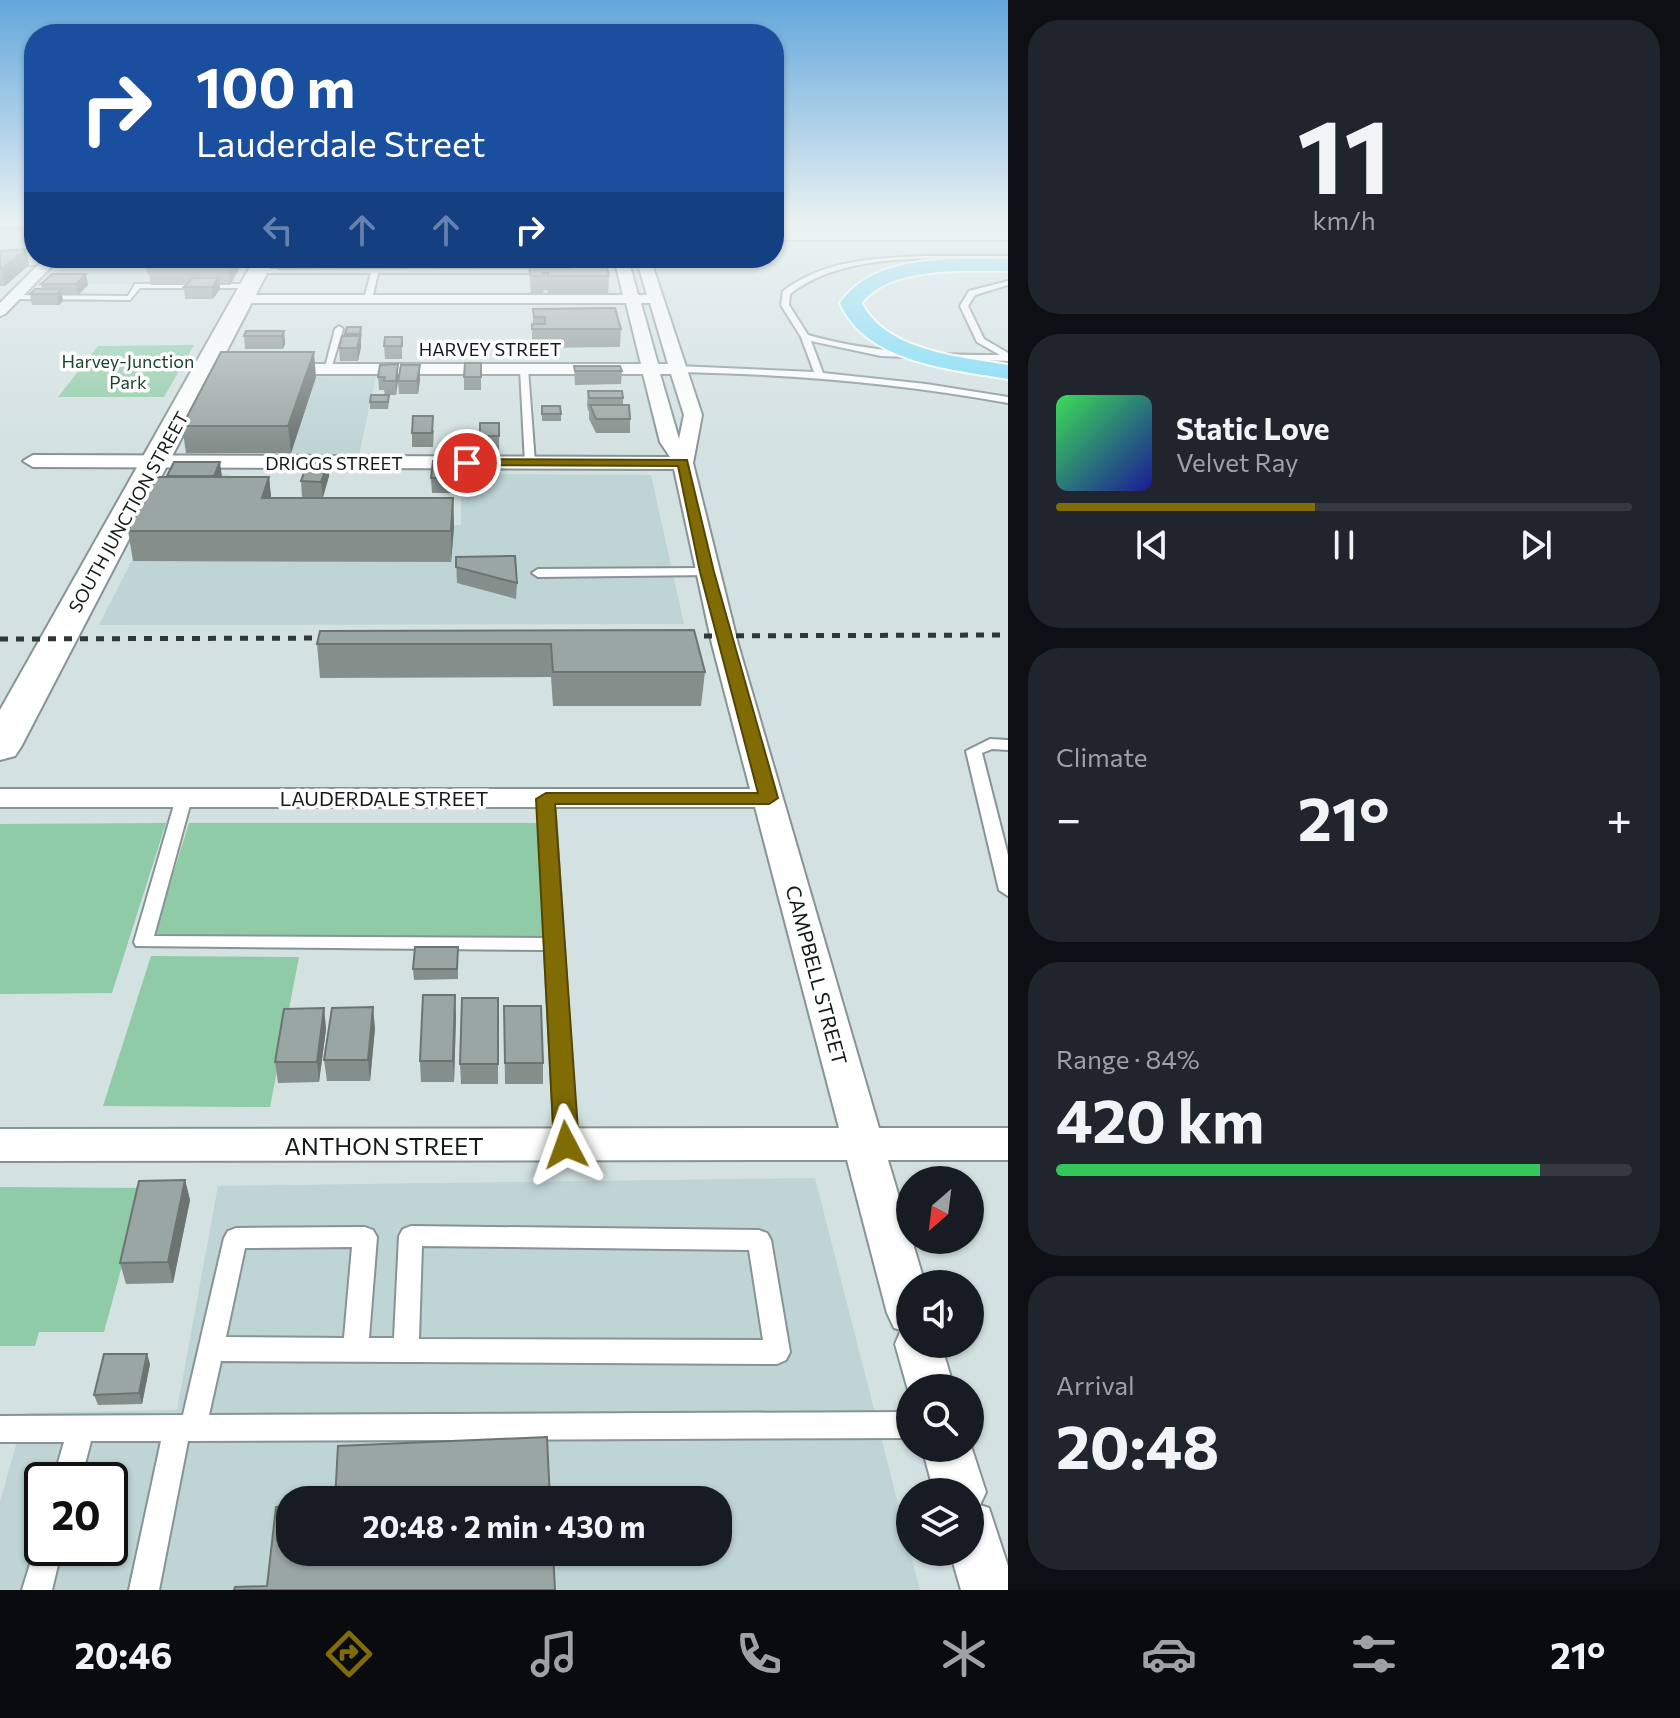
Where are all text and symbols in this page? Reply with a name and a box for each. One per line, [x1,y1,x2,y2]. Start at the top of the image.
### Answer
text: 100 m [196,51,355,120]
icon: right [64,56,168,160]
text: 11 [1297,88,1391,215]
text: Lauderdale Street [196,120,485,164]
text: km/h [1312,204,1376,235]
icon: left [256,208,300,252]
icon: ahead [340,208,384,252]
icon: ahead [424,208,468,252]
icon: right [508,208,552,252]
street label: HARVEY STREET [419,338,561,360]
park label: Harvey-Junction Park [62,350,194,393]
street label: SOUTH JUNCTION STREET [64,408,192,616]
text: Static Love [1176,409,1330,446]
pin [433,429,501,497]
icon: arrive [445,441,489,485]
text: Velvet Ray [1176,446,1299,477]
street label: DRIGGS STREET [265,452,403,474]
icon: previous [1130,523,1174,567]
icon: pause [1322,523,1366,567]
icon: next [1514,523,1558,567]
text: Climate [1056,741,1148,772]
text: 21° [1298,780,1390,853]
street label: LAUDERDALE STREET [280,786,488,810]
text: − [1056,790,1081,844]
text: + [1606,790,1632,844]
street label: CAMPBELL STREET [781,883,853,1068]
text: Range · 84% [1056,1043,1200,1074]
text: 420 km [1056,1082,1264,1155]
position arrow [524,1103,608,1187]
street label: ANTHON STREET [284,1131,484,1160]
north arrow [896,1166,984,1254]
map controls [896,1166,984,1566]
button: sound [896,1270,984,1358]
text: Arrival [1056,1369,1135,1400]
button: search [896,1374,984,1462]
text: 20:48 [1056,1408,1219,1481]
speed limit sign: 20 [24,1462,128,1566]
button: layers [896,1478,984,1566]
text: 20:48 · 2 min · 430 m [363,1507,645,1544]
icon: directions [321,1626,377,1682]
icon: music [526,1626,582,1682]
icon: phone [731,1626,787,1682]
icon: climate [936,1626,992,1682]
icon: car [1141,1626,1197,1682]
icon: filters [1346,1626,1402,1682]
text: 20:46 [74,1632,172,1676]
text: 21° [1550,1632,1605,1676]

